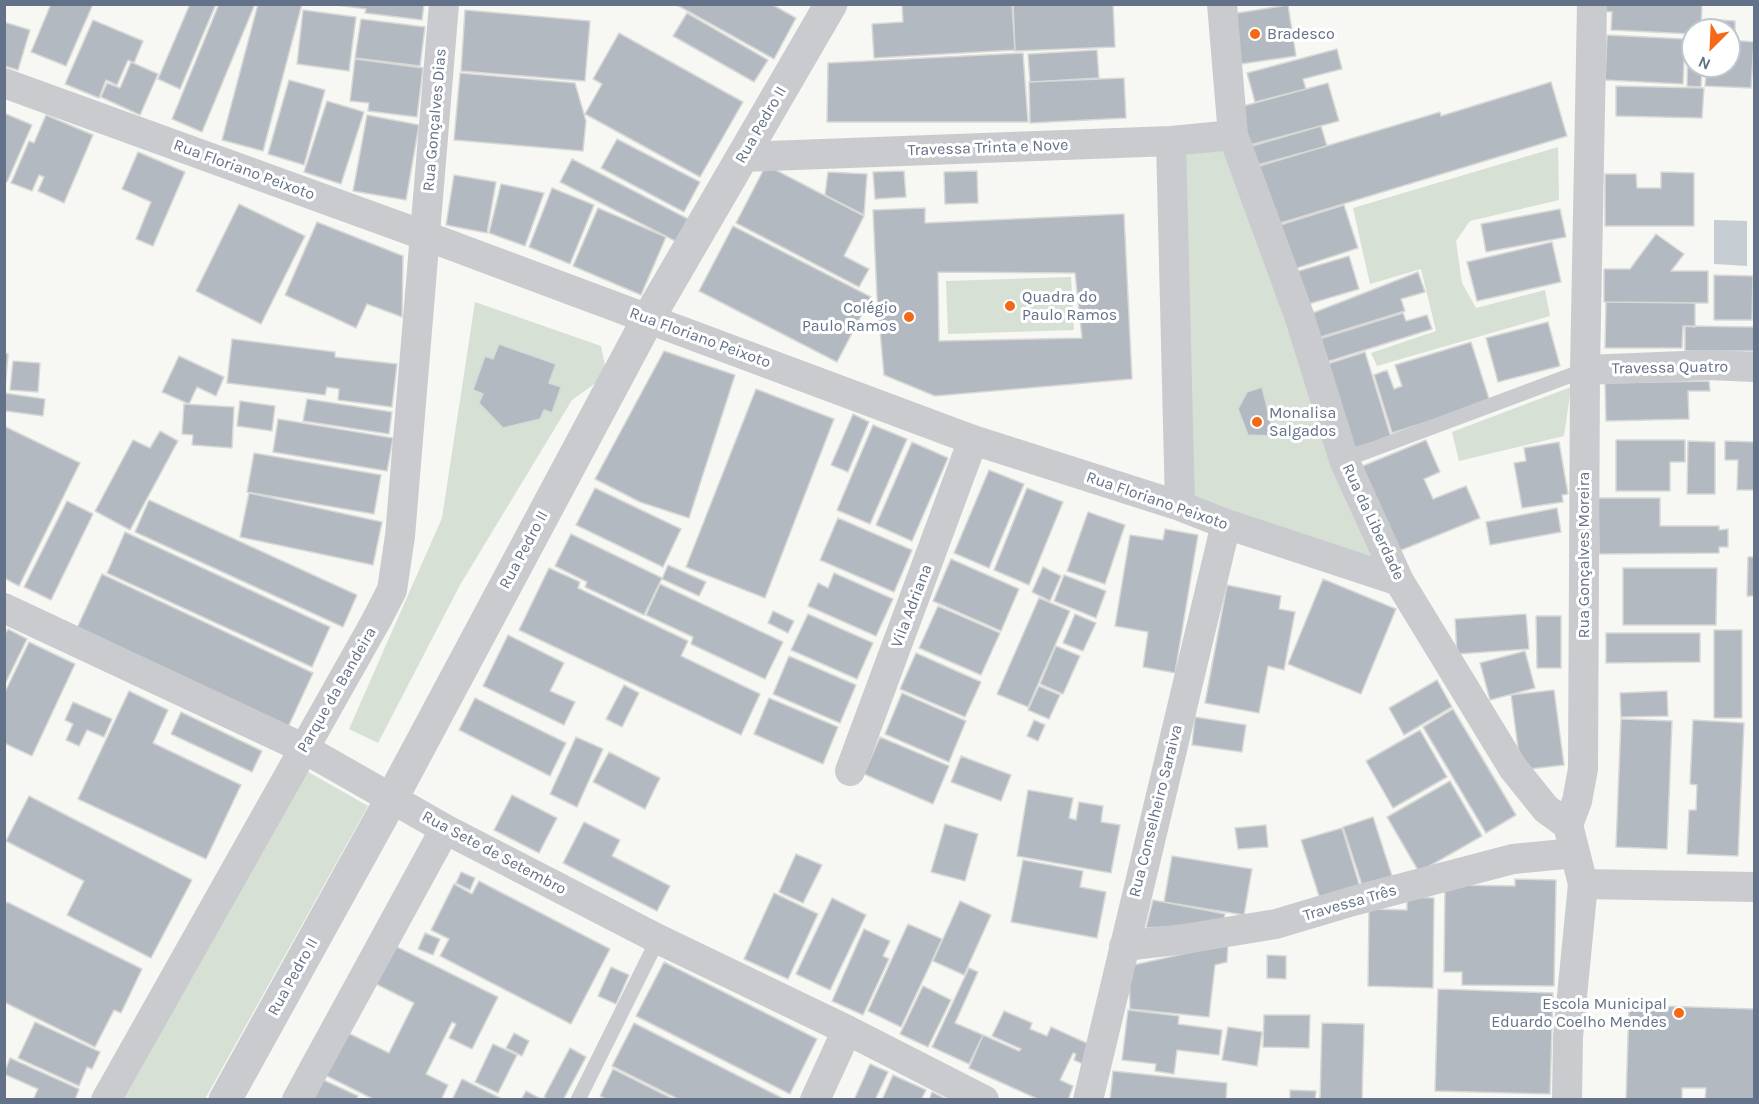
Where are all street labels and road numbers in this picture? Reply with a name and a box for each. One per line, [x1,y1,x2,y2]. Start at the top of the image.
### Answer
street label: Rua Gonçalves Dias [419,48,451,192]
street label: Rua Pedro II [731,83,791,167]
street label: Rua Floriano Peixoto [171,136,317,204]
street label: Travessa Trinta e Nove [907,136,1069,160]
street label: Rua Floriano Peixoto [627,304,773,372]
street label: Travessa Quatro [1612,357,1728,379]
street label: Rua da Liberdade [1338,461,1408,583]
street label: Rua Floriano Peixoto [1084,468,1230,534]
street label: Rua Gonçalves Moreira [1574,472,1594,638]
street label: Rua Pedro II [495,508,553,592]
street label: Vila Adriana [887,562,937,650]
street label: Parque da Bandeira [293,624,381,756]
street label: Rua Conselheiro Saraiva [1125,723,1187,899]
street label: Rua Sete de Setembro [419,807,569,899]
street label: Travessa Três [1301,880,1399,926]
street label: Rua Pedro II [264,935,322,1019]

